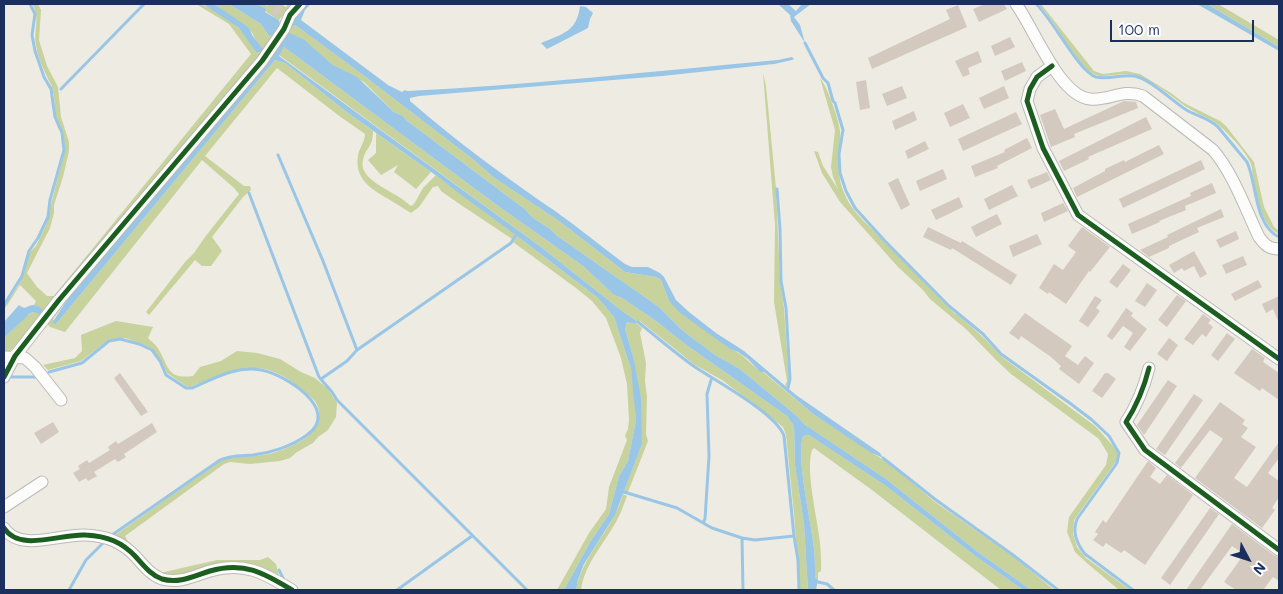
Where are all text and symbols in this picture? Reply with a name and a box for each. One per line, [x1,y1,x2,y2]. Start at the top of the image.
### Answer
scale bar [1113,10,1257,42]
text: 100 m [1118,19,1160,39]
north arrow [1223,534,1273,584]
text: N [1249,559,1271,579]

